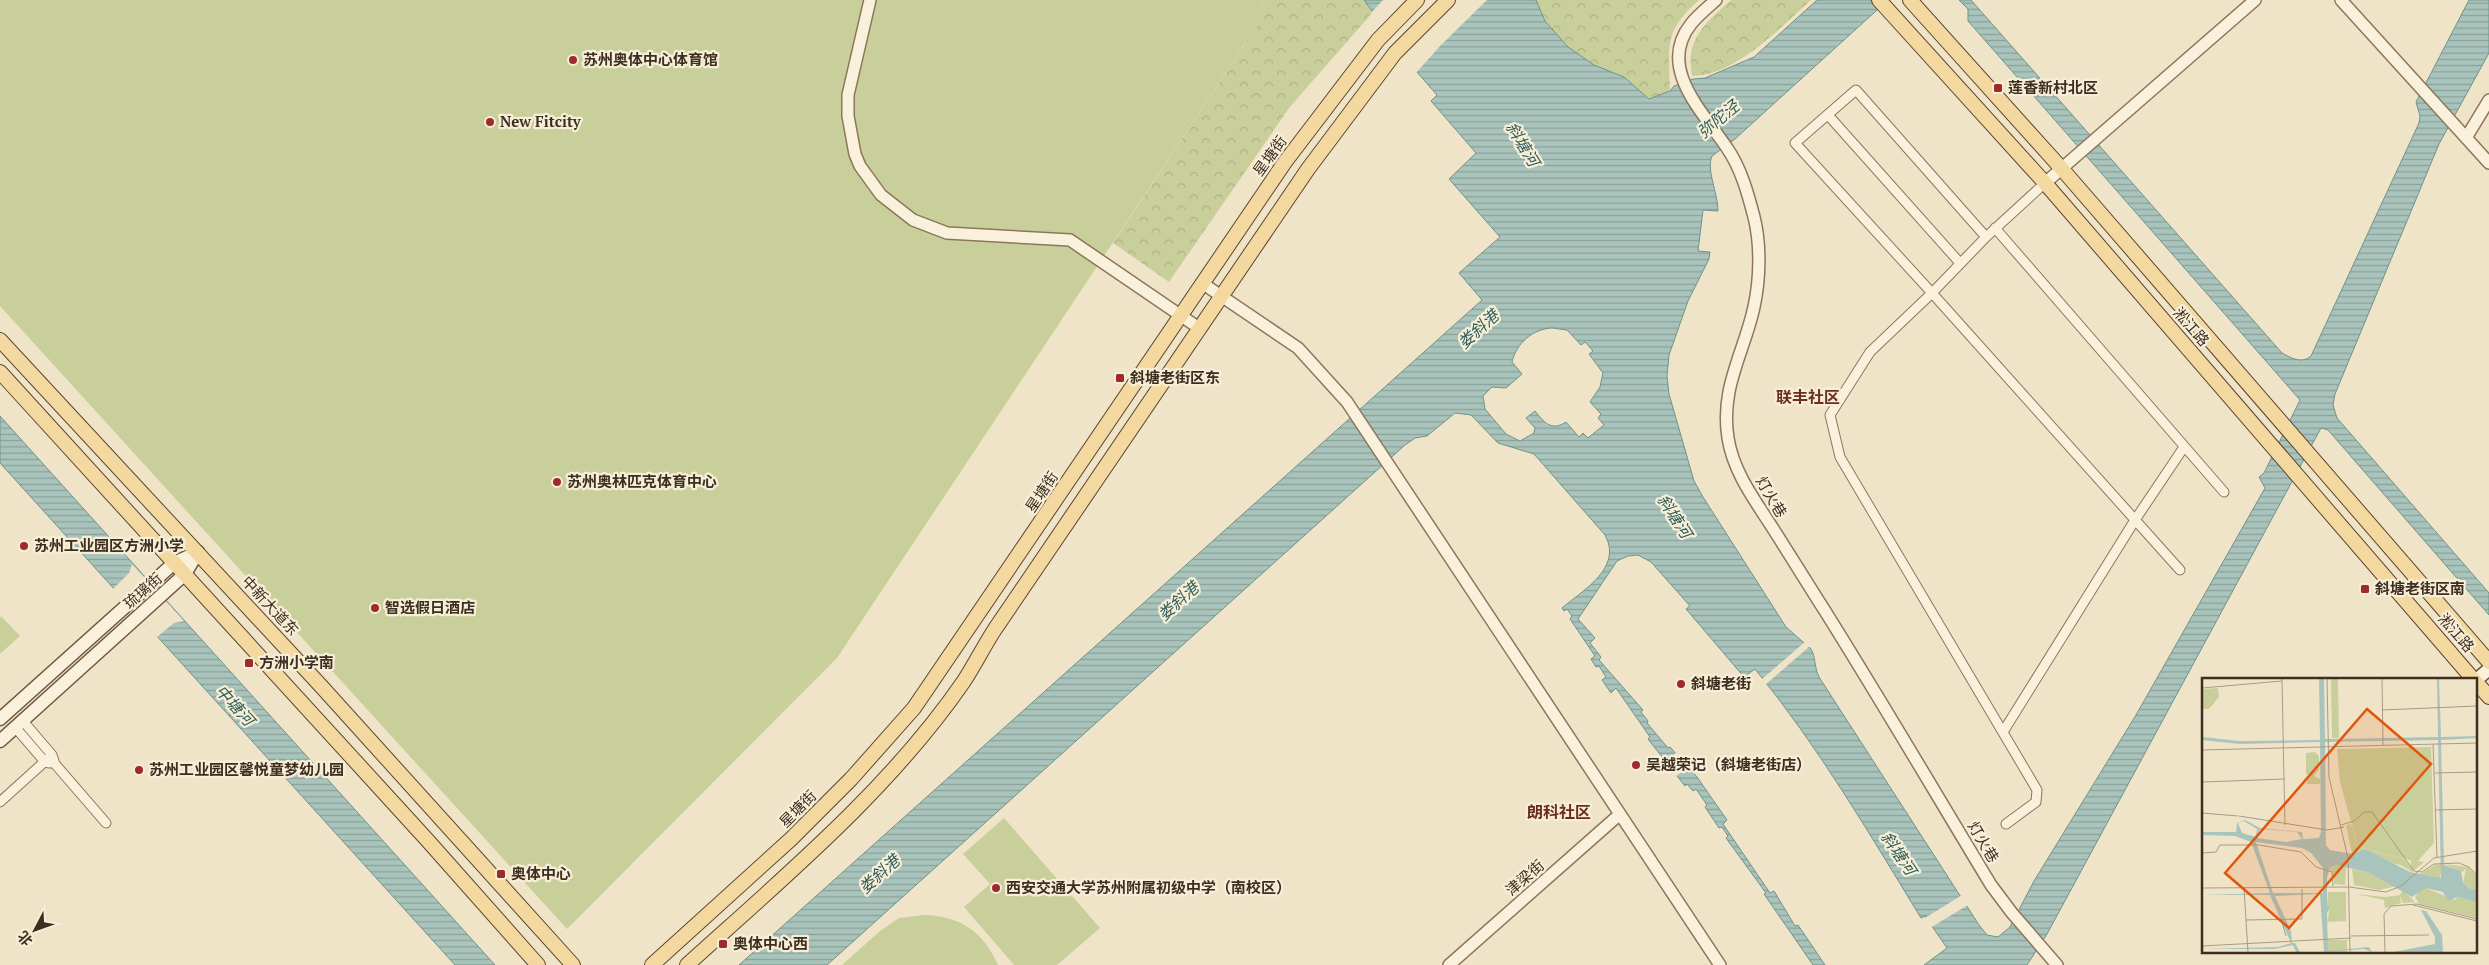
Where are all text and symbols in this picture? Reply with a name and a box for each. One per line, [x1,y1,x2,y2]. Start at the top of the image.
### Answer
place label: 苏州奥体中心体育馆 [583,49,718,69]
marker: 苏州奥体中心体育馆 [567,54,579,66]
place label: 莲香新村北区 [2008,77,2098,97]
marker: 莲香新村北区 [1992,82,2004,94]
water label: 弥陀泾 [1693,94,1745,143]
place label: New Fitcity [500,111,582,131]
marker: New Fitcity [484,116,496,128]
water label: 斜塘河 [1501,118,1546,173]
street label: 星塘街 [1248,131,1291,179]
water label: 娄斜港 [1453,303,1505,353]
street label: 淞江路 [2169,303,2214,350]
place label: 斜塘老街区东 [1130,367,1220,387]
marker: 斜塘老街区东 [1114,372,1126,384]
district label: 联丰社区 [1776,386,1840,408]
street label: 星塘街 [1020,467,1062,516]
place label: 苏州奥林匹克体育中心 [567,471,717,491]
street label: 灯火巷 [1752,472,1792,521]
marker: 苏州奥林匹克体育中心 [551,476,563,488]
water label: 斜塘河 [1653,490,1699,545]
place label: 苏州工业园区方洲小学 [34,535,184,555]
marker: 苏州工业园区方洲小学 [18,540,30,552]
street label: 琉璃街 [119,568,166,613]
street label: 中新大道东 [238,571,304,640]
water label: 娄斜港 [1153,575,1205,625]
place label: 斜塘老街区南 [2375,578,2465,598]
marker: 斜塘老街区南 [2359,583,2371,595]
place label: 智选假日酒店 [385,597,475,617]
marker: 智选假日酒店 [369,602,381,614]
street label: 淞江路 [2434,609,2479,656]
place label: 方洲小学南 [259,652,334,672]
marker: 方洲小学南 [243,657,255,669]
place label: 斜塘老街 [1691,673,1751,693]
marker: 斜塘老街 [1675,678,1687,690]
inset map [2202,678,2476,952]
water label: 中塘河 [211,680,261,732]
place label: 吴越荣记（斜塘老街店） [1646,754,1811,774]
place label: 苏州工业园区馨悦童梦幼儿园 [149,759,344,779]
marker: 吴越荣记（斜塘老街店） [1630,759,1642,771]
marker: 苏州工业园区馨悦童梦幼儿园 [133,764,145,776]
street label: 星塘街 [774,785,820,831]
district label: 朗科社区 [1527,801,1591,823]
street label: 灯火巷 [1964,817,2004,866]
water label: 斜塘河 [1876,827,1923,882]
water label: 娄斜港 [854,848,906,898]
street label: 津梁街 [1501,855,1548,900]
place label: 奥体中心 [511,863,571,883]
marker: 奥体中心 [495,868,507,880]
place label: 西安交通大学苏州附属初级中学（南校区） [1006,877,1291,897]
marker: 西安交通大学苏州附属初级中学（南校区） [990,882,1002,894]
north arrow [10,905,60,955]
text: 北 [13,927,37,950]
place label: 奥体中心西 [733,933,808,953]
marker: 奥体中心西 [717,938,729,950]

